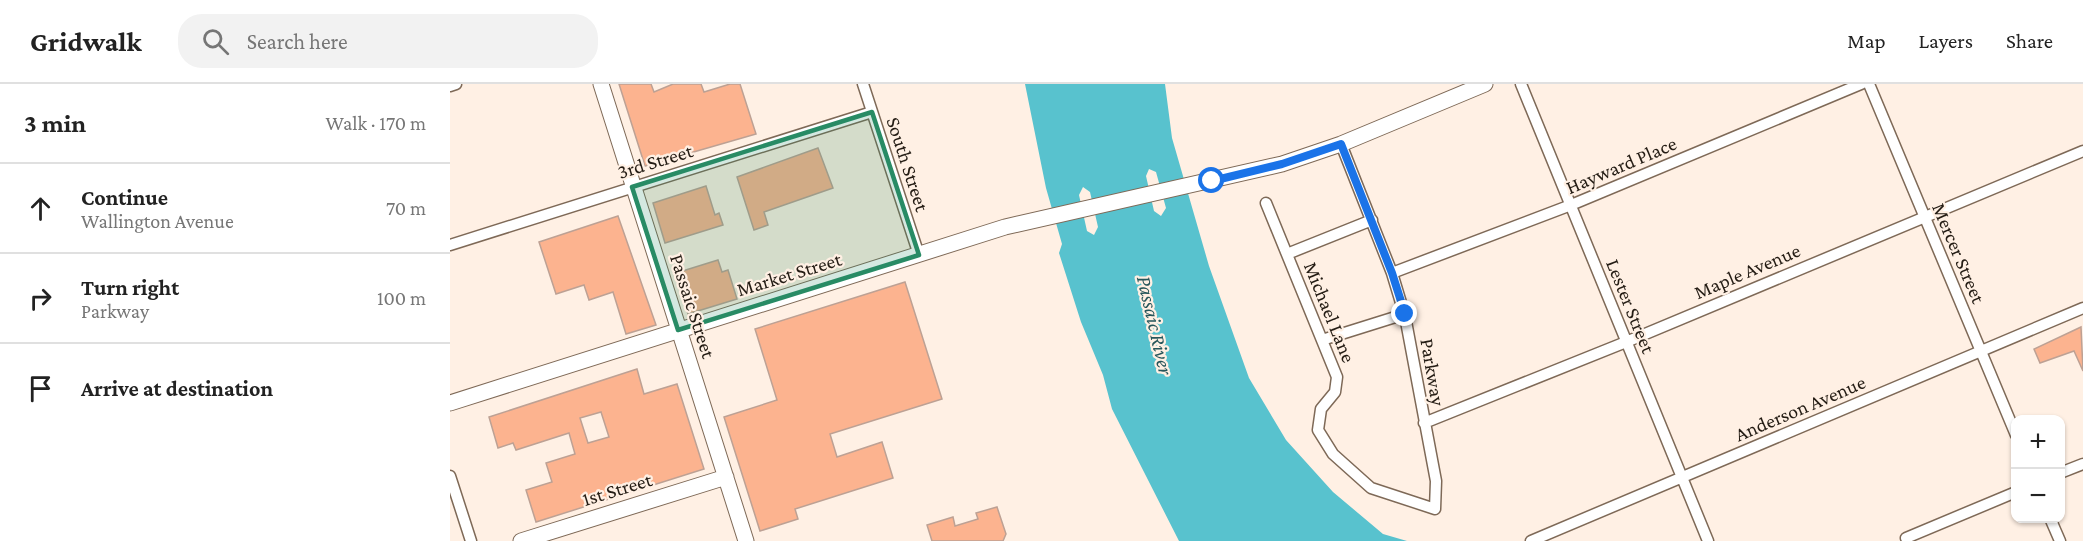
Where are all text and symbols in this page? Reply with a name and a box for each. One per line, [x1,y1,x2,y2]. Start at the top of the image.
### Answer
search box [178,14,598,68]
icon: search [199,25,232,58]
text: Gridwalk [30,26,142,57]
text: Search here [247,29,348,54]
text: Map [1847,29,1886,53]
text: Layers [1919,29,1973,53]
text: Share [2006,29,2053,53]
text: 3 min [24,109,86,138]
text: Walk · 170 m [325,112,426,134]
street label: South Street [882,114,934,214]
street label: Hayward Place [1562,132,1680,199]
street label: 3rd Street [615,139,696,183]
route start [1198,167,1224,193]
text: Continue [81,185,168,210]
icon: ahead [24,192,57,225]
text: 70 m [386,197,426,219]
street label: Mercer Street [1928,200,1990,307]
text: Wallington Avenue [81,210,234,232]
street label: Maple Avenue [1691,239,1804,304]
street label: Market Street [734,248,844,300]
street label: Passaic Street [666,251,720,361]
street label: Lester Street [1602,256,1660,357]
street label: Michael Lane [1300,258,1360,366]
water label: Passaic River [1132,273,1178,378]
text: Turn right [81,275,179,300]
icon: right [24,282,57,315]
text: 100 m [377,287,426,309]
text: Parkway [81,300,149,322]
route end [1391,300,1417,326]
street label: Parkway [1415,337,1450,408]
street label: Anderson Avenue [1731,371,1869,445]
icon: arrive [24,372,57,405]
text: Arrive at destination [81,376,273,401]
map controls [2011,415,2065,523]
button: + [2011,415,2065,469]
street label: 1st Street [579,468,655,510]
button: − [2011,469,2065,523]

